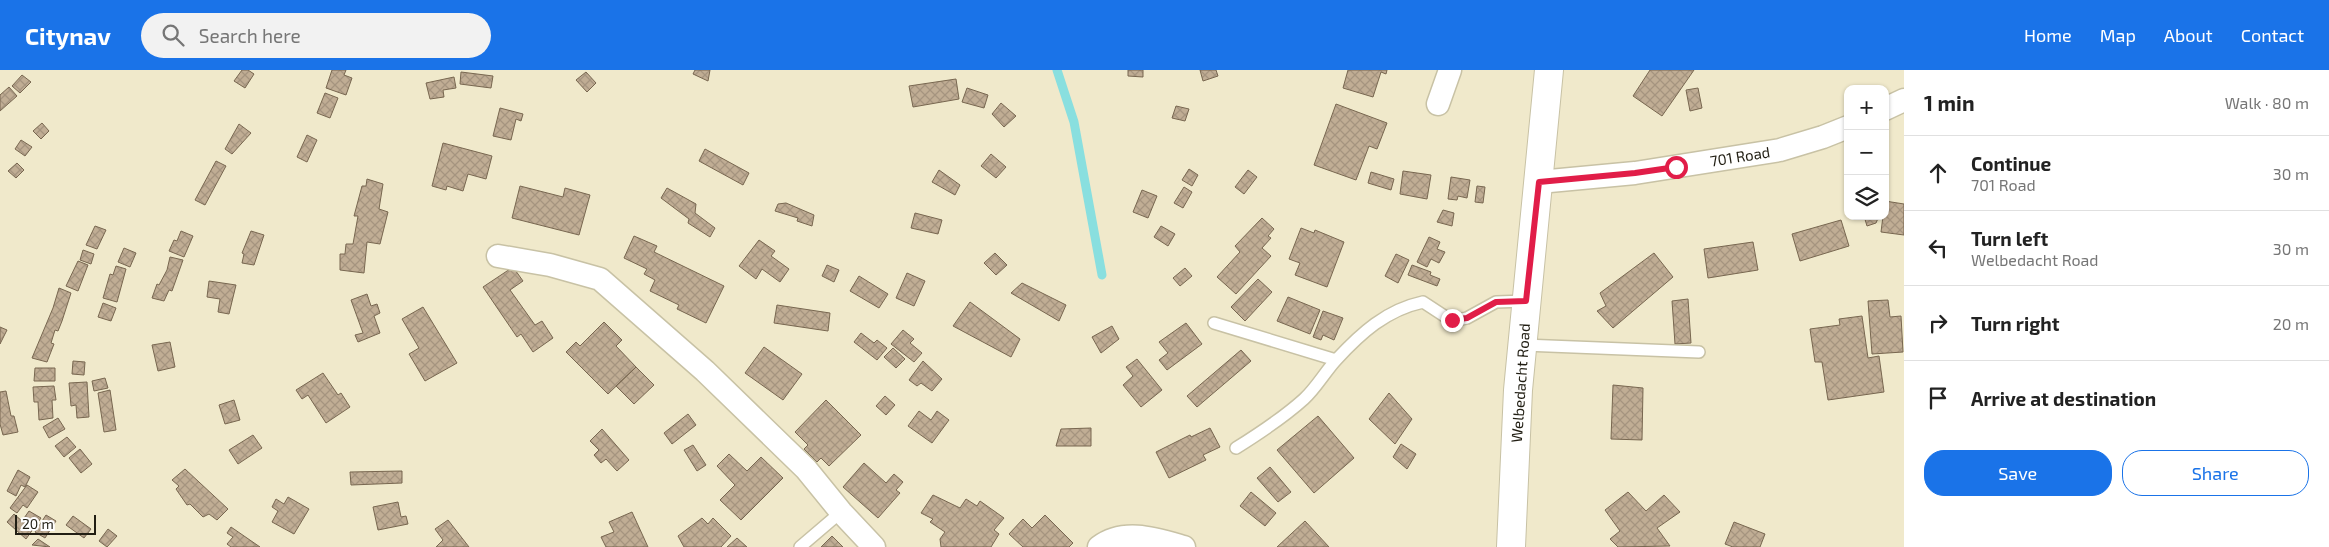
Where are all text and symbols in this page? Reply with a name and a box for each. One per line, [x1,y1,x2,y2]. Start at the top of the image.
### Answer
search box [141,13,491,58]
text: Citynav [25,21,111,50]
icon: search [159,21,187,49]
text: Search here [199,24,301,47]
text: Home [2024,24,2072,46]
text: Map [2100,24,2136,46]
text: About [2164,24,2213,46]
text: Contact [2241,24,2304,46]
map controls [1844,85,1889,220]
button: + [1844,85,1889,130]
text: 1 min [1924,90,1975,115]
text: Walk · 80 m [2225,93,2309,112]
button: − [1844,130,1889,175]
street label: 701 Road [1709,142,1771,170]
text: Continue [1971,152,2051,175]
route start [1665,156,1688,179]
icon: ahead [1924,159,1952,187]
text: 30 m [2273,164,2309,183]
button: layers [1844,175,1889,220]
text: 701 Road [1971,175,2036,194]
text: Turn left [1971,227,2048,250]
icon: left [1924,234,1952,262]
text: 30 m [2273,239,2309,258]
text: Welbedacht Road [1971,250,2099,269]
route end [1441,309,1464,332]
icon: right [1924,309,1952,337]
text: Turn right [1971,312,2059,335]
text: 20 m [2273,314,2309,333]
street label: Welbedacht Road [1507,323,1533,443]
icon: arrive [1924,384,1952,412]
text: Arrive at destination [1971,387,2156,410]
button: Save [1924,450,2112,496]
button: Share [2122,450,2309,496]
scale bar [15,512,96,535]
text: 20 m [22,515,54,532]

